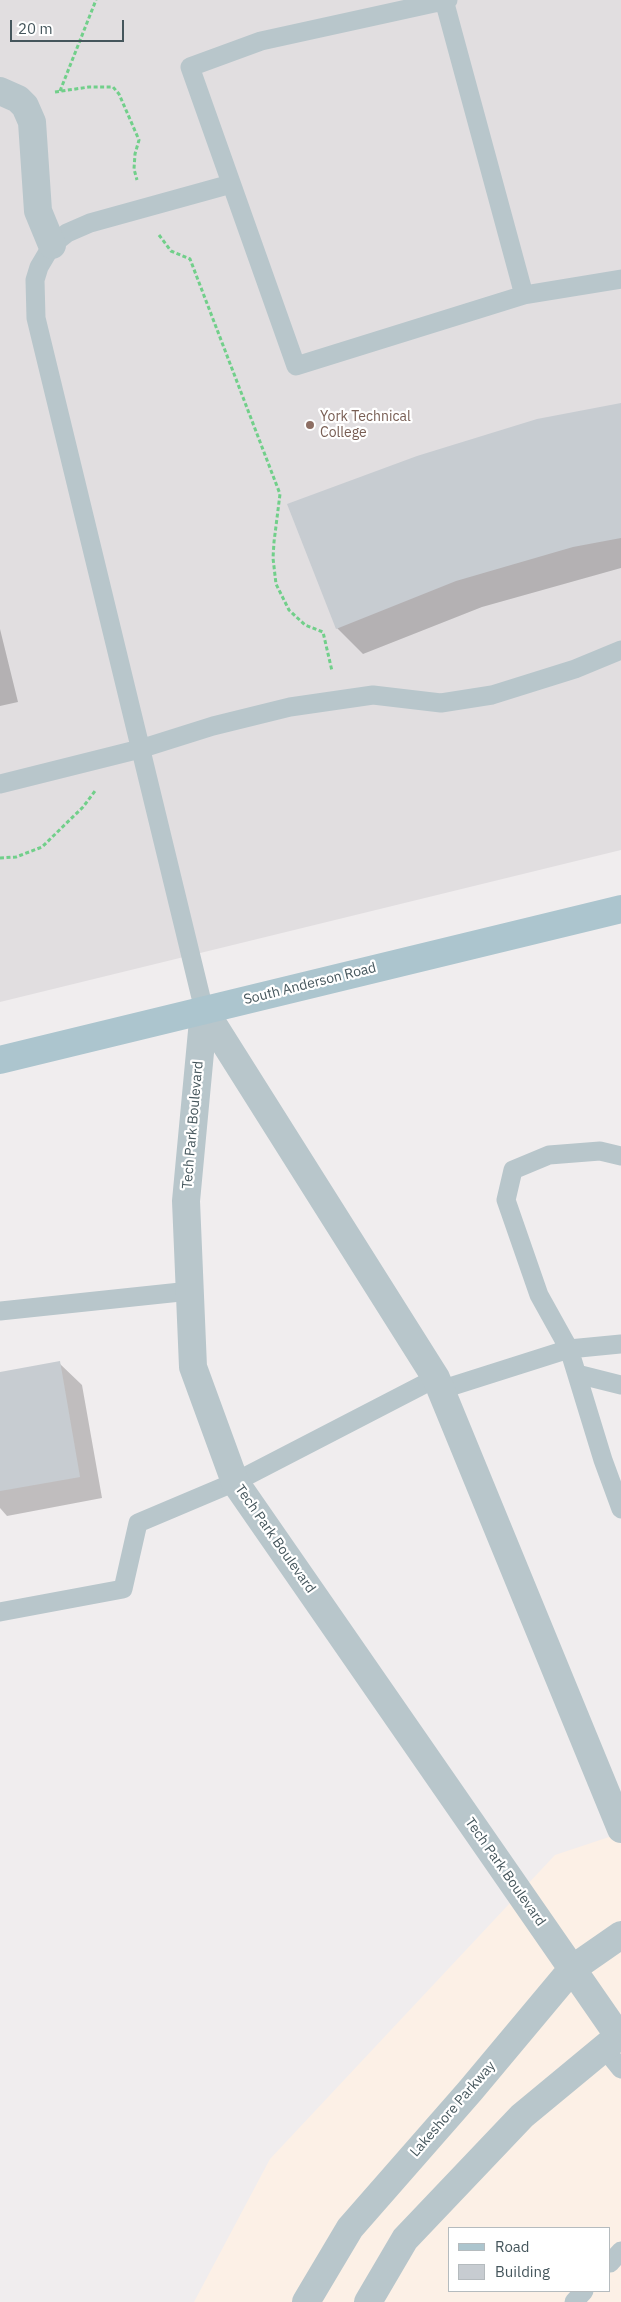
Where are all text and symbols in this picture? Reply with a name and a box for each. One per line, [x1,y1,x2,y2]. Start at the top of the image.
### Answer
scale bar [12,10,126,42]
text: 20 m [18,19,53,38]
place label: York Technical College [320,409,411,442]
marker: York Technical College [304,419,316,431]
street label: South Anderson Road [242,959,378,1009]
street label: Tech Park Boulevard [179,1060,207,1190]
street label: Tech Park Boulevard [231,1482,319,1596]
street label: Tech Park Boulevard [461,1815,549,1929]
street label: Lakeshore Parkway [407,2058,499,2160]
legend [448,2227,611,2292]
text: Road [495,2237,530,2256]
text: Building [495,2262,550,2281]

